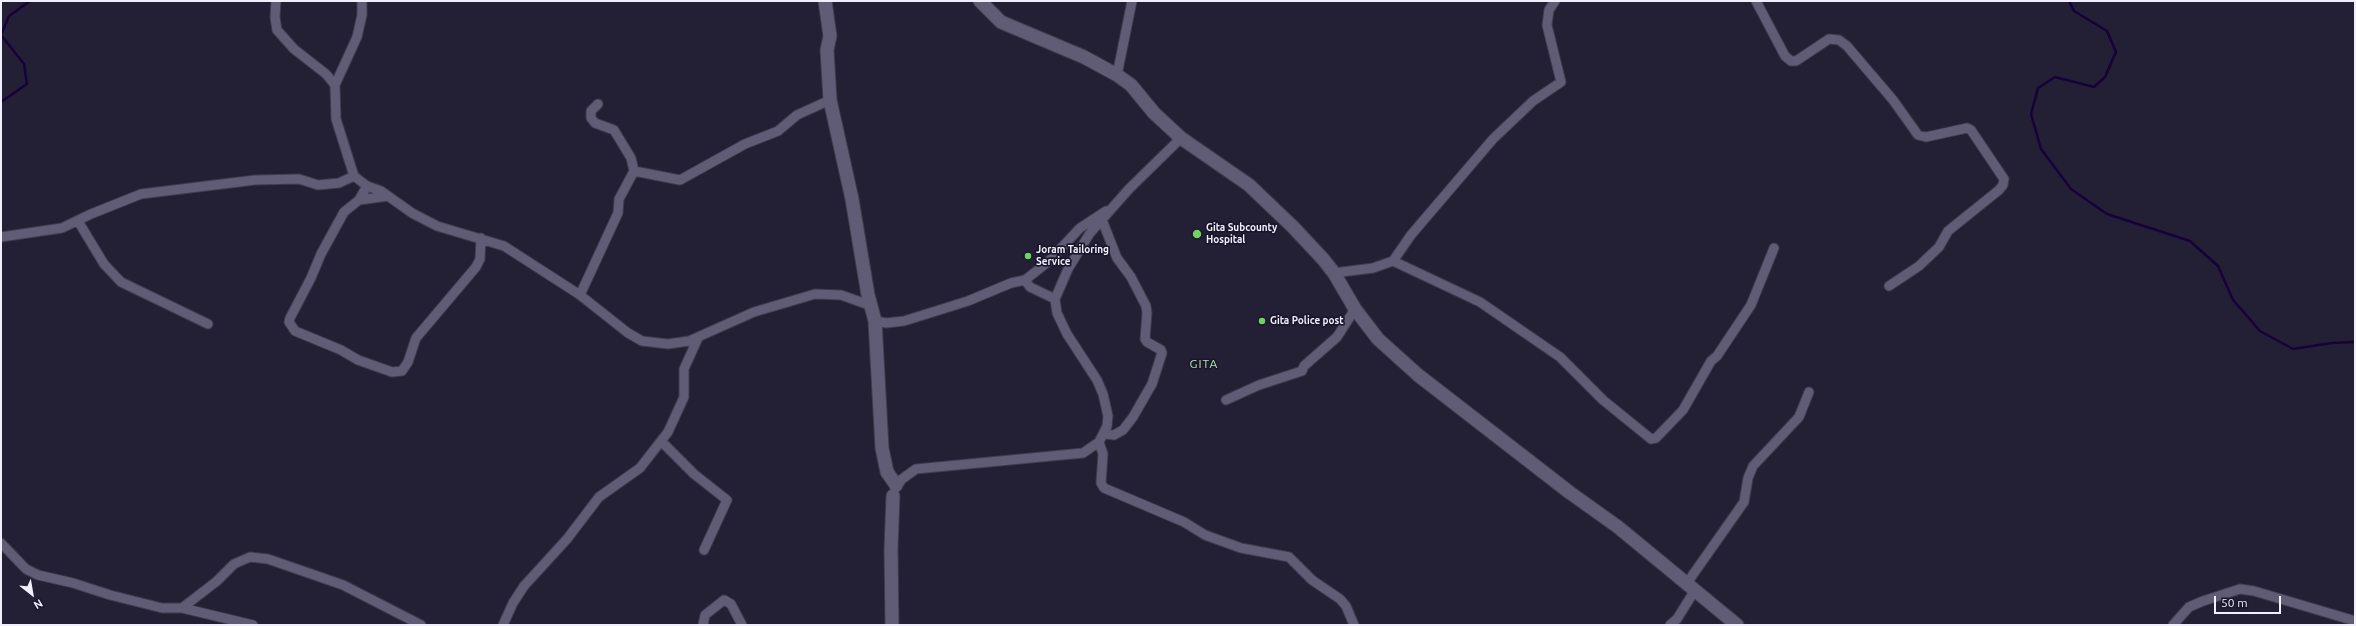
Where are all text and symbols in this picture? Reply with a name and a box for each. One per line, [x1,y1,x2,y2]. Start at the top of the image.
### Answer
place label: Gita Subcounty Hospital [1206,222,1277,246]
marker: Gita Subcounty Hospital [1191,228,1203,240]
place label: Joram Tailoring Service [1036,244,1109,268]
marker: Joram Tailoring Service [1023,251,1033,261]
place label: Gita Police post [1270,315,1344,327]
marker: Gita Police post [1257,316,1267,326]
district label: GITA [1190,357,1218,371]
north arrow [12,574,52,614]
scale bar [2216,588,2283,614]
text: 50 m [2221,596,2248,609]
text: N [32,597,45,612]

